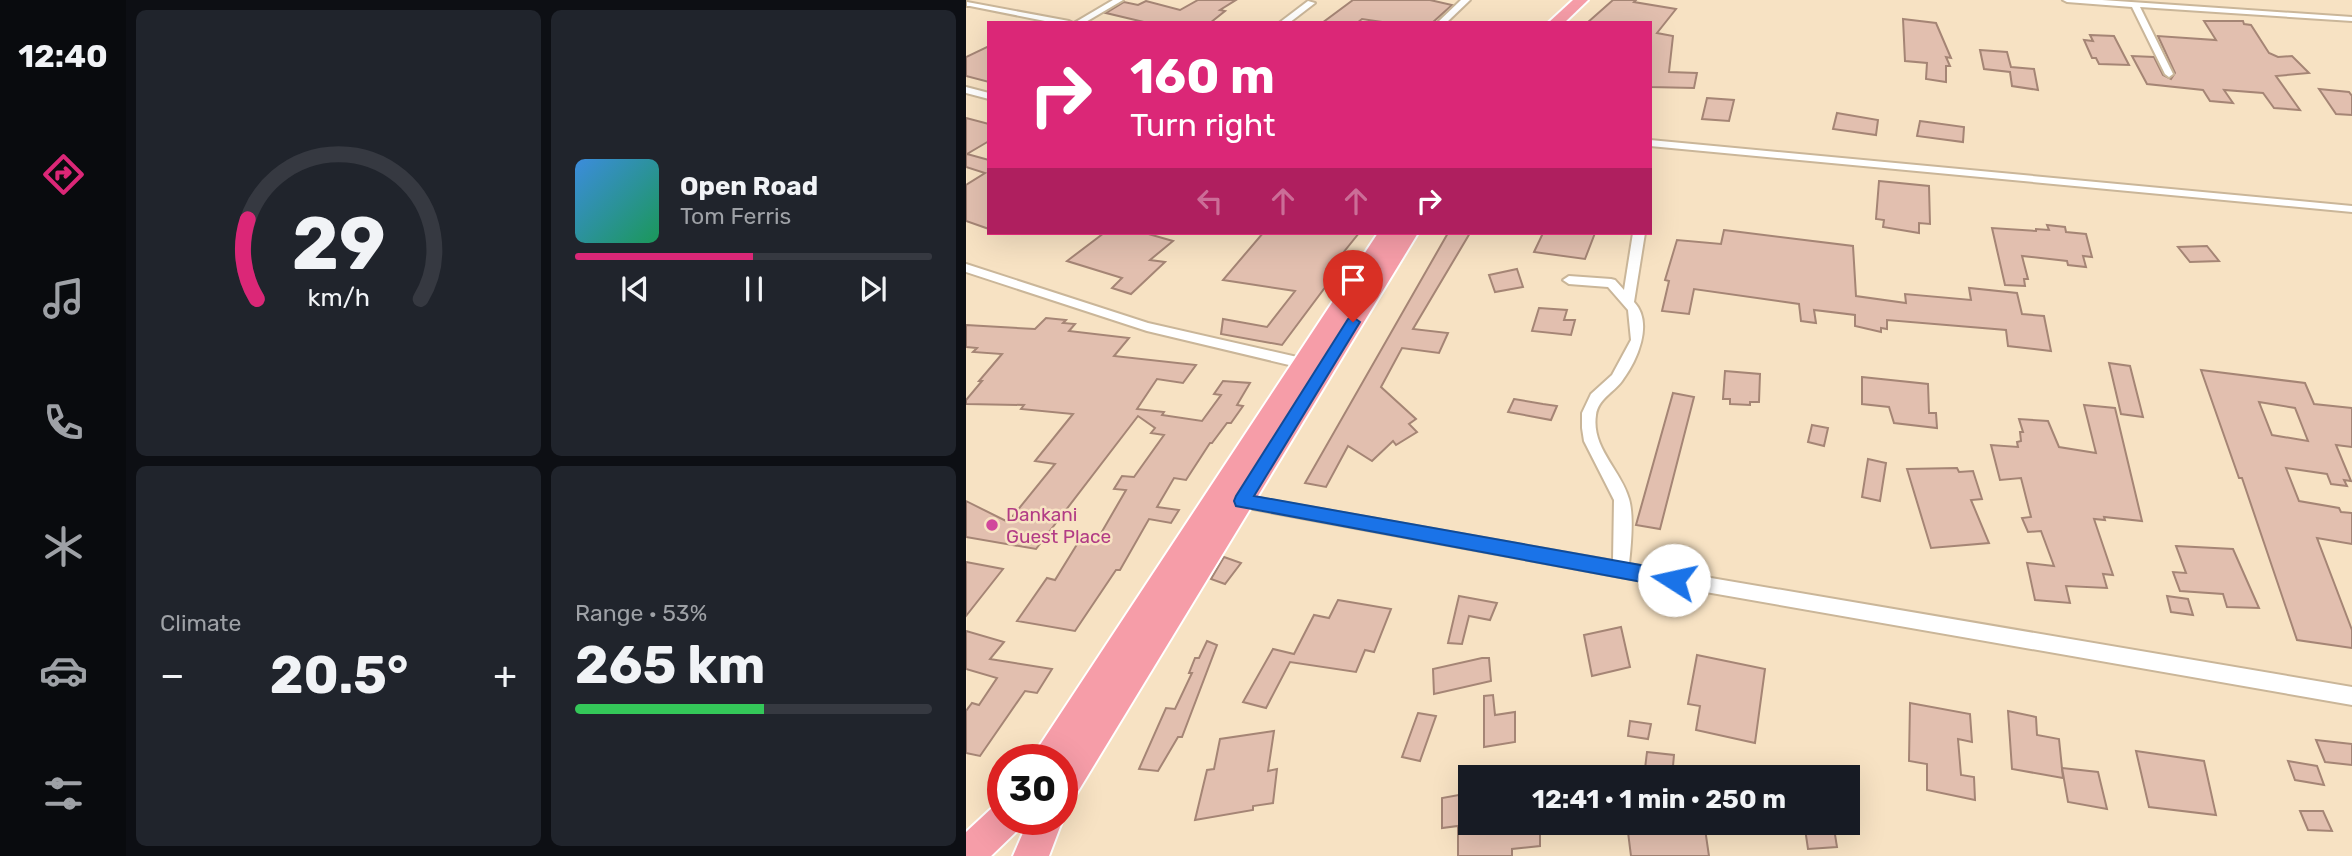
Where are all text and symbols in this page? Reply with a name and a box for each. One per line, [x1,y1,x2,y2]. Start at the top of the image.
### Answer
text: 12:40 [18,37,108,75]
text: 160 m [1130,47,1275,105]
icon: right [1015,49,1106,140]
text: Turn right [1130,106,1275,144]
icon: directions [39,150,88,199]
text: Open Road [680,171,818,202]
icon: left [1191,182,1229,220]
icon: ahead [1264,182,1302,220]
icon: ahead [1337,182,1375,220]
icon: right [1410,182,1448,220]
text: 29 [292,202,385,288]
text: Tom Ferris [680,202,791,230]
pin [1323,250,1383,322]
icon: arrive [1334,261,1372,299]
icon: previous [616,270,654,308]
icon: pause [735,270,773,308]
icon: next [854,270,892,308]
icon: music [39,274,88,323]
text: km/h [307,283,370,312]
icon: phone [39,398,88,447]
place label: Dankani Guest Place [1006,503,1111,548]
marker: Dankani Guest Place [984,517,1000,533]
icon: climate [39,522,88,571]
position arrow [1637,543,1711,617]
text: Range · 53% [575,599,707,627]
text: Climate [160,609,241,637]
text: 265 km [575,634,765,696]
text: 20.5° [270,644,408,706]
icon: car [39,646,88,695]
text: − [160,652,185,698]
text: + [493,652,517,698]
speed limit sign: 30 [987,744,1078,835]
icon: filters [39,769,88,818]
text: 12:41 · 1 min · 250 m [1532,784,1786,815]

